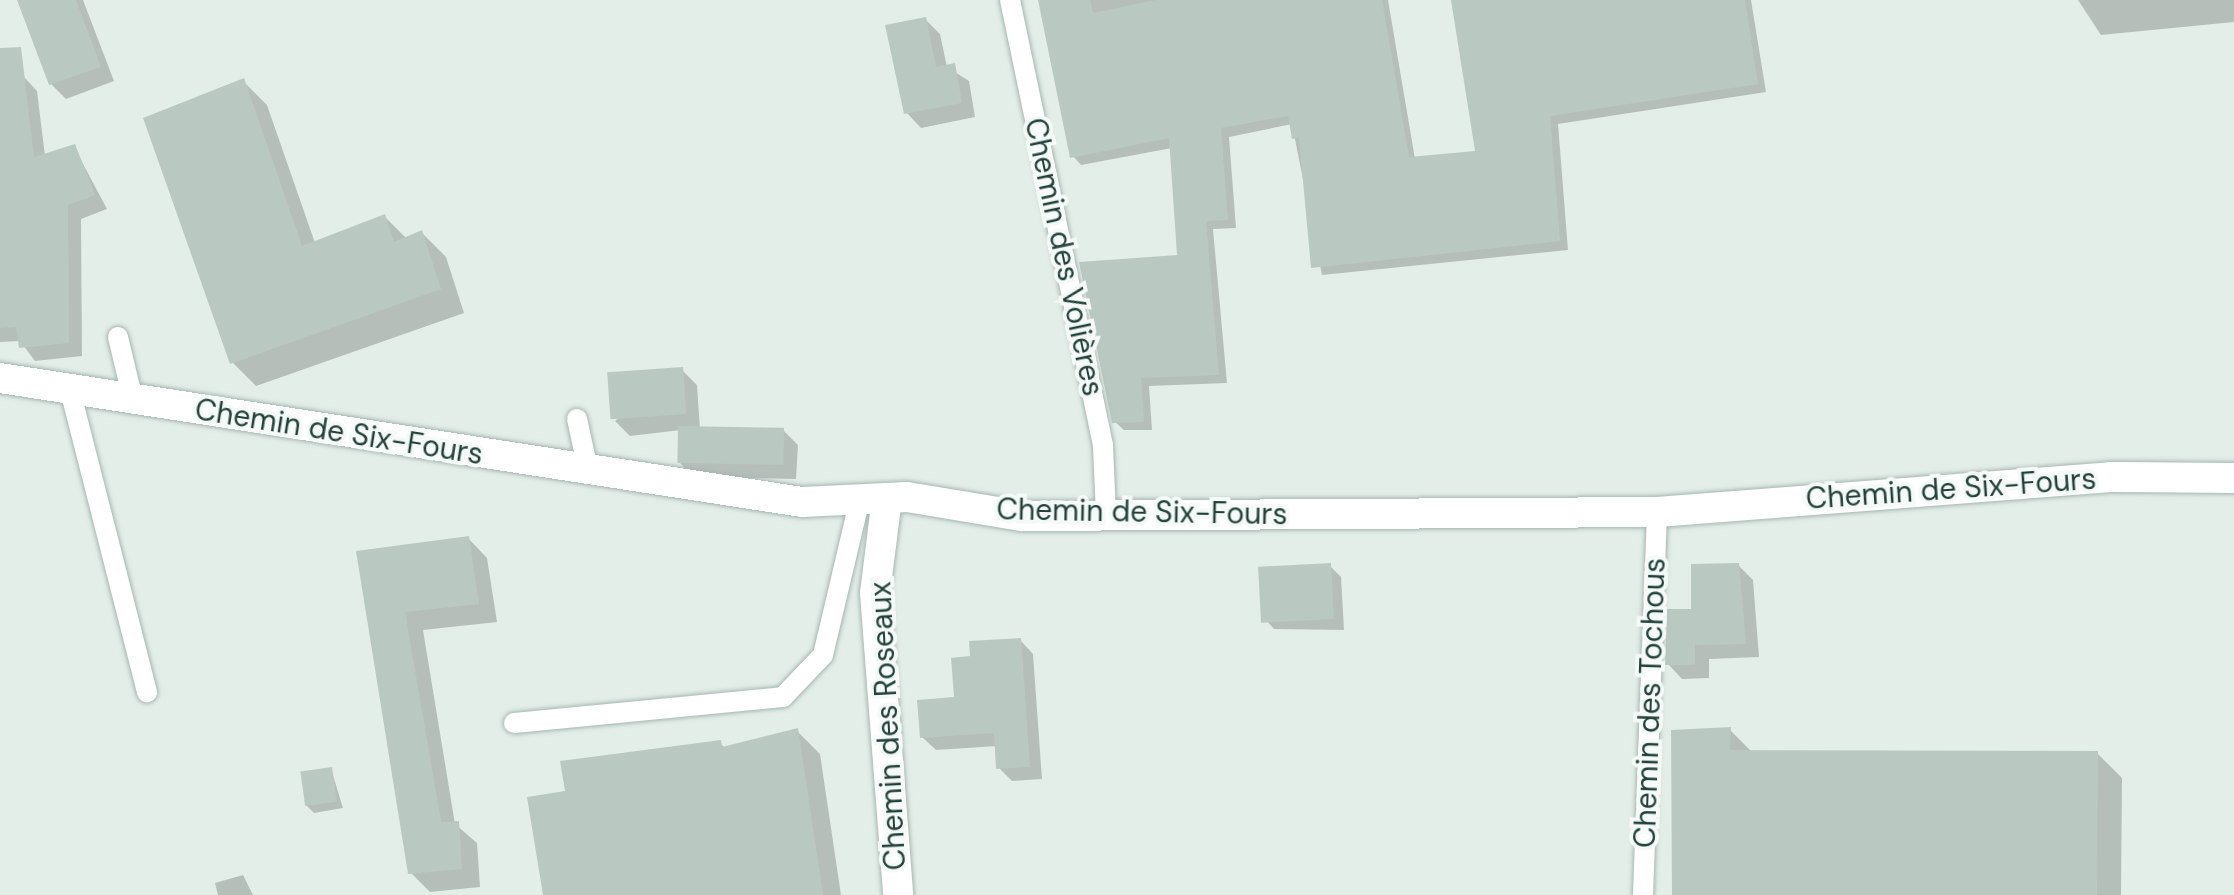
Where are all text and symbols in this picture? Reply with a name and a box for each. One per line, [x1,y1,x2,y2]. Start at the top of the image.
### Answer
street label: Chemin des Volières [1017,115,1111,399]
street label: Chemin de Six-Fours [192,391,486,473]
street label: Chemin de Six-Fours [1805,461,2097,517]
street label: Chemin de Six-Fours [996,491,1288,533]
street label: Chemin des Tochous [1627,557,1673,849]
street label: Chemin des Roseaux [862,581,914,871]

